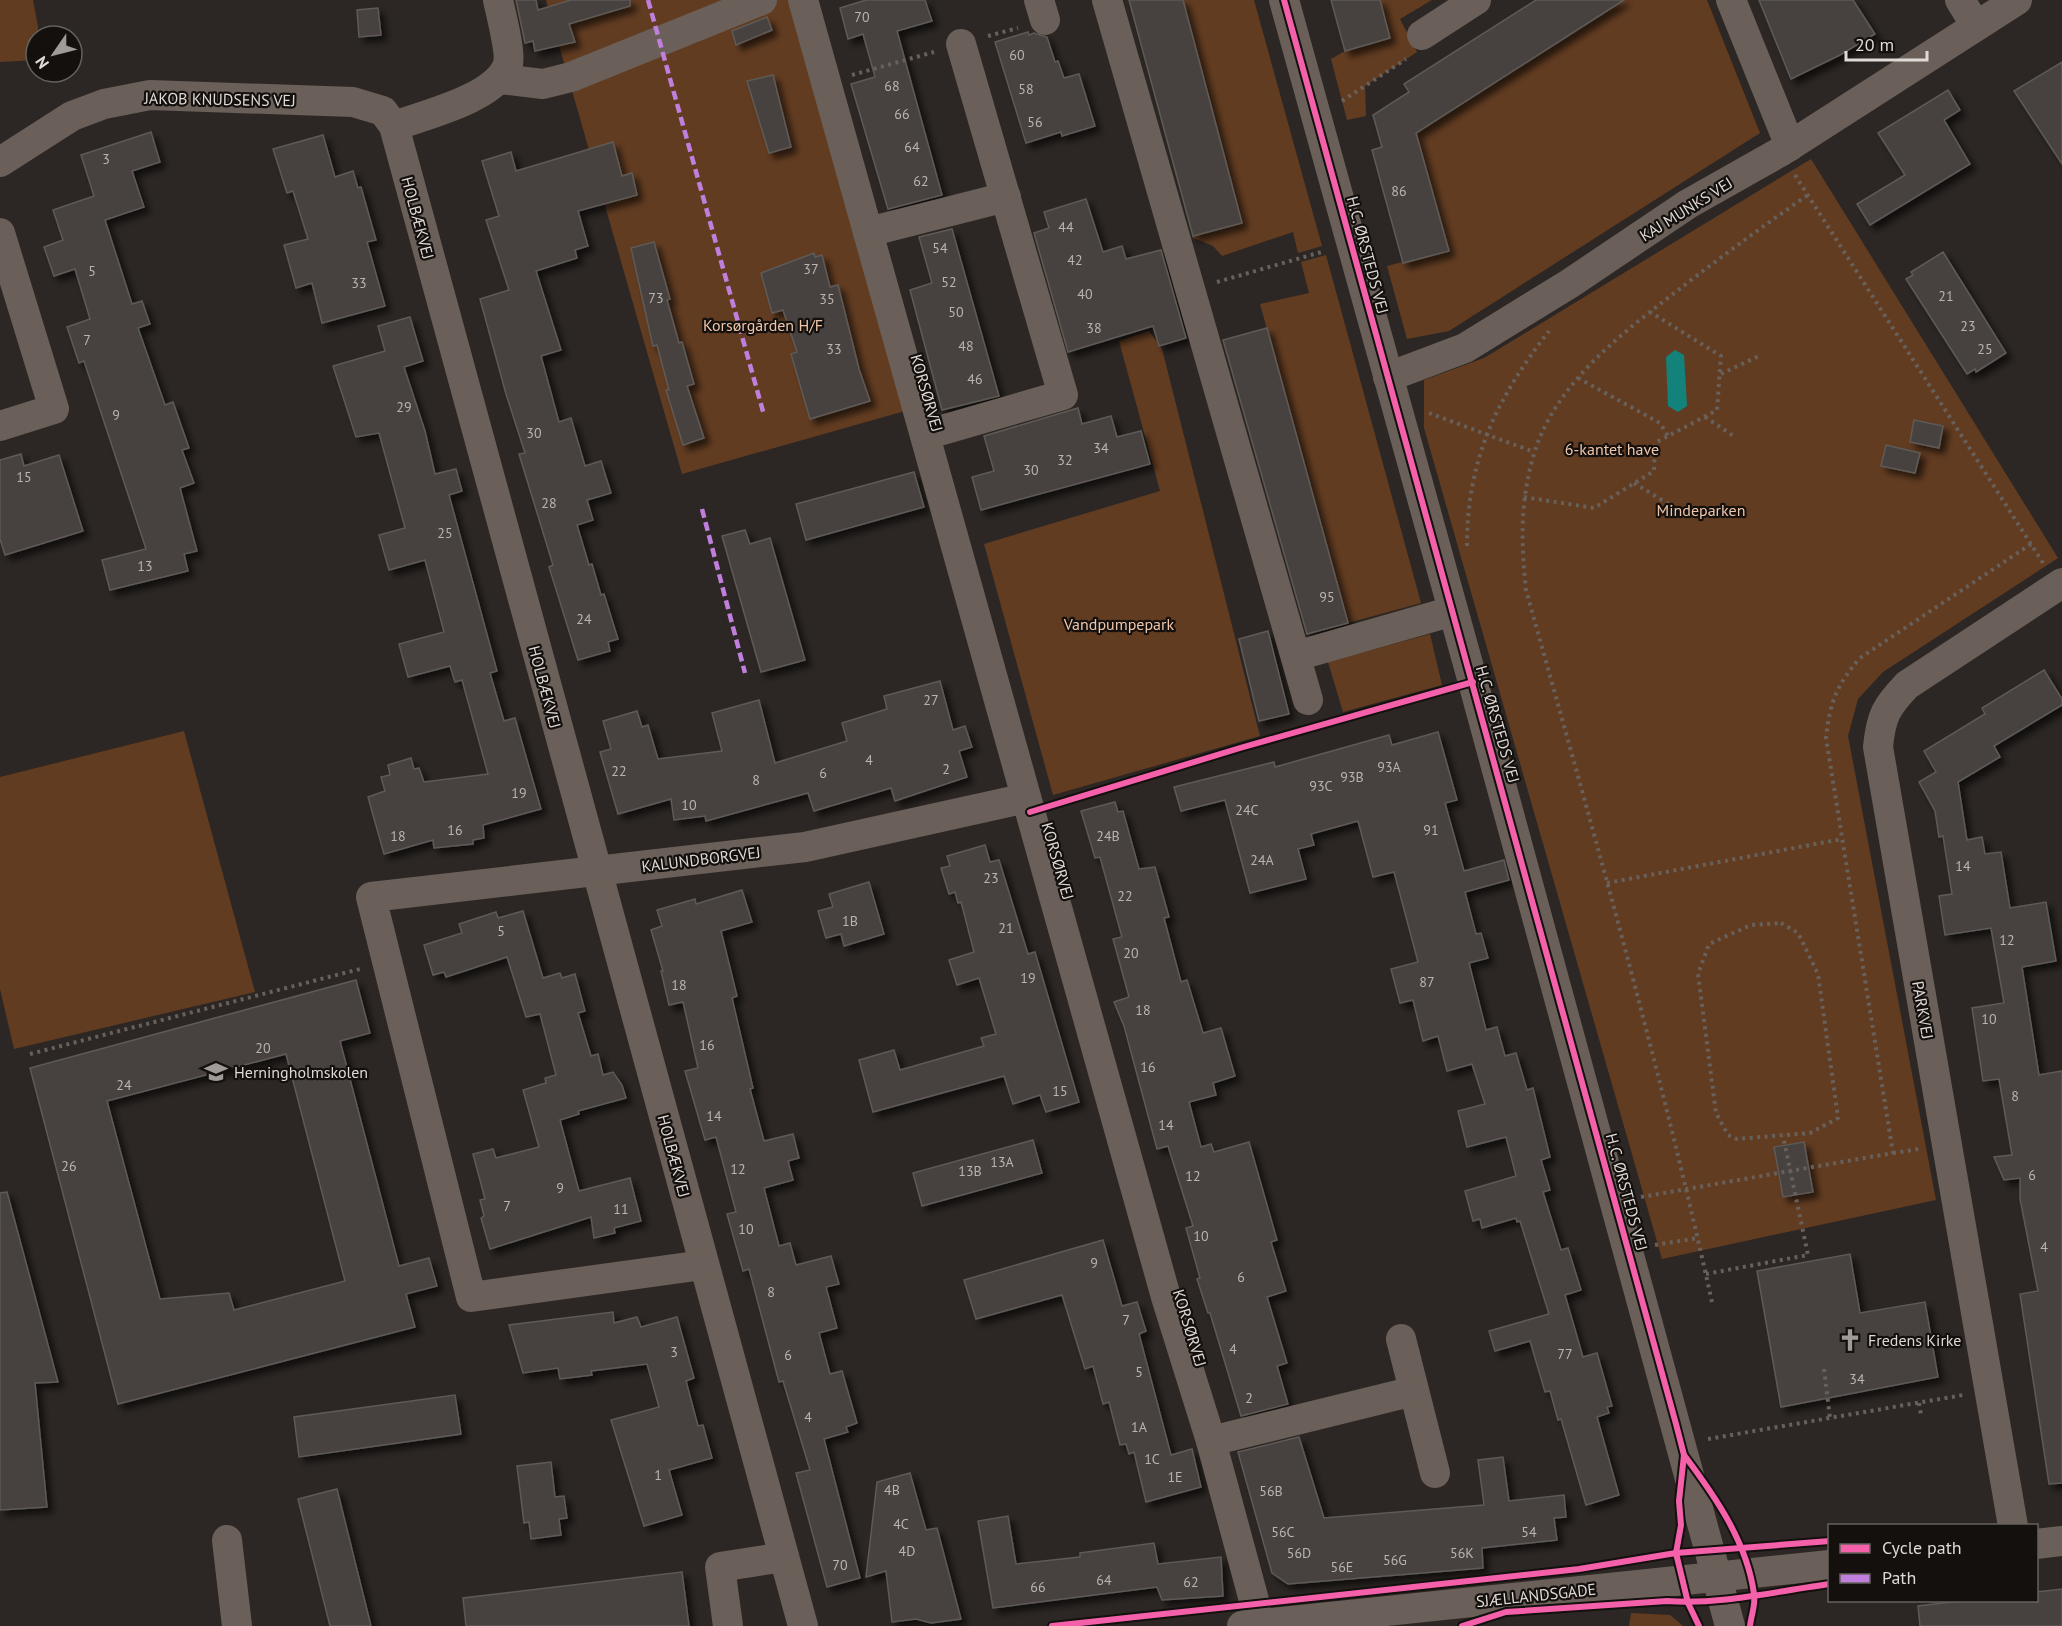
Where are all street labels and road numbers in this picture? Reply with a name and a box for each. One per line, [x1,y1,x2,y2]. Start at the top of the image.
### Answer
street label: JAKOB KNUDSENS VEJ [143,88,296,110]
street label: KAJ MUNKS VEJ [1636,172,1736,246]
street label: HOLBÆKVEJ [397,174,439,262]
street label: H.C. ØRSTEDS VEJ [1343,194,1393,316]
street label: KORSØRVEJ [906,352,948,434]
street label: HOLBÆKVEJ [524,643,566,731]
street label: H.C. ØRSTEDS VEJ [1472,663,1524,785]
street label: KORSØRVEJ [1037,820,1079,902]
street label: KALUNDBORGVEJ [640,842,762,876]
street label: PARKVEJ [1908,979,1938,1041]
street label: HOLBÆKVEJ [653,1112,695,1200]
street label: H.C. ØRSTEDS VEJ [1602,1131,1652,1253]
street label: KORSØRVEJ [1169,1287,1211,1369]
street label: SJÆLLANDSGADE [1475,1579,1597,1611]

